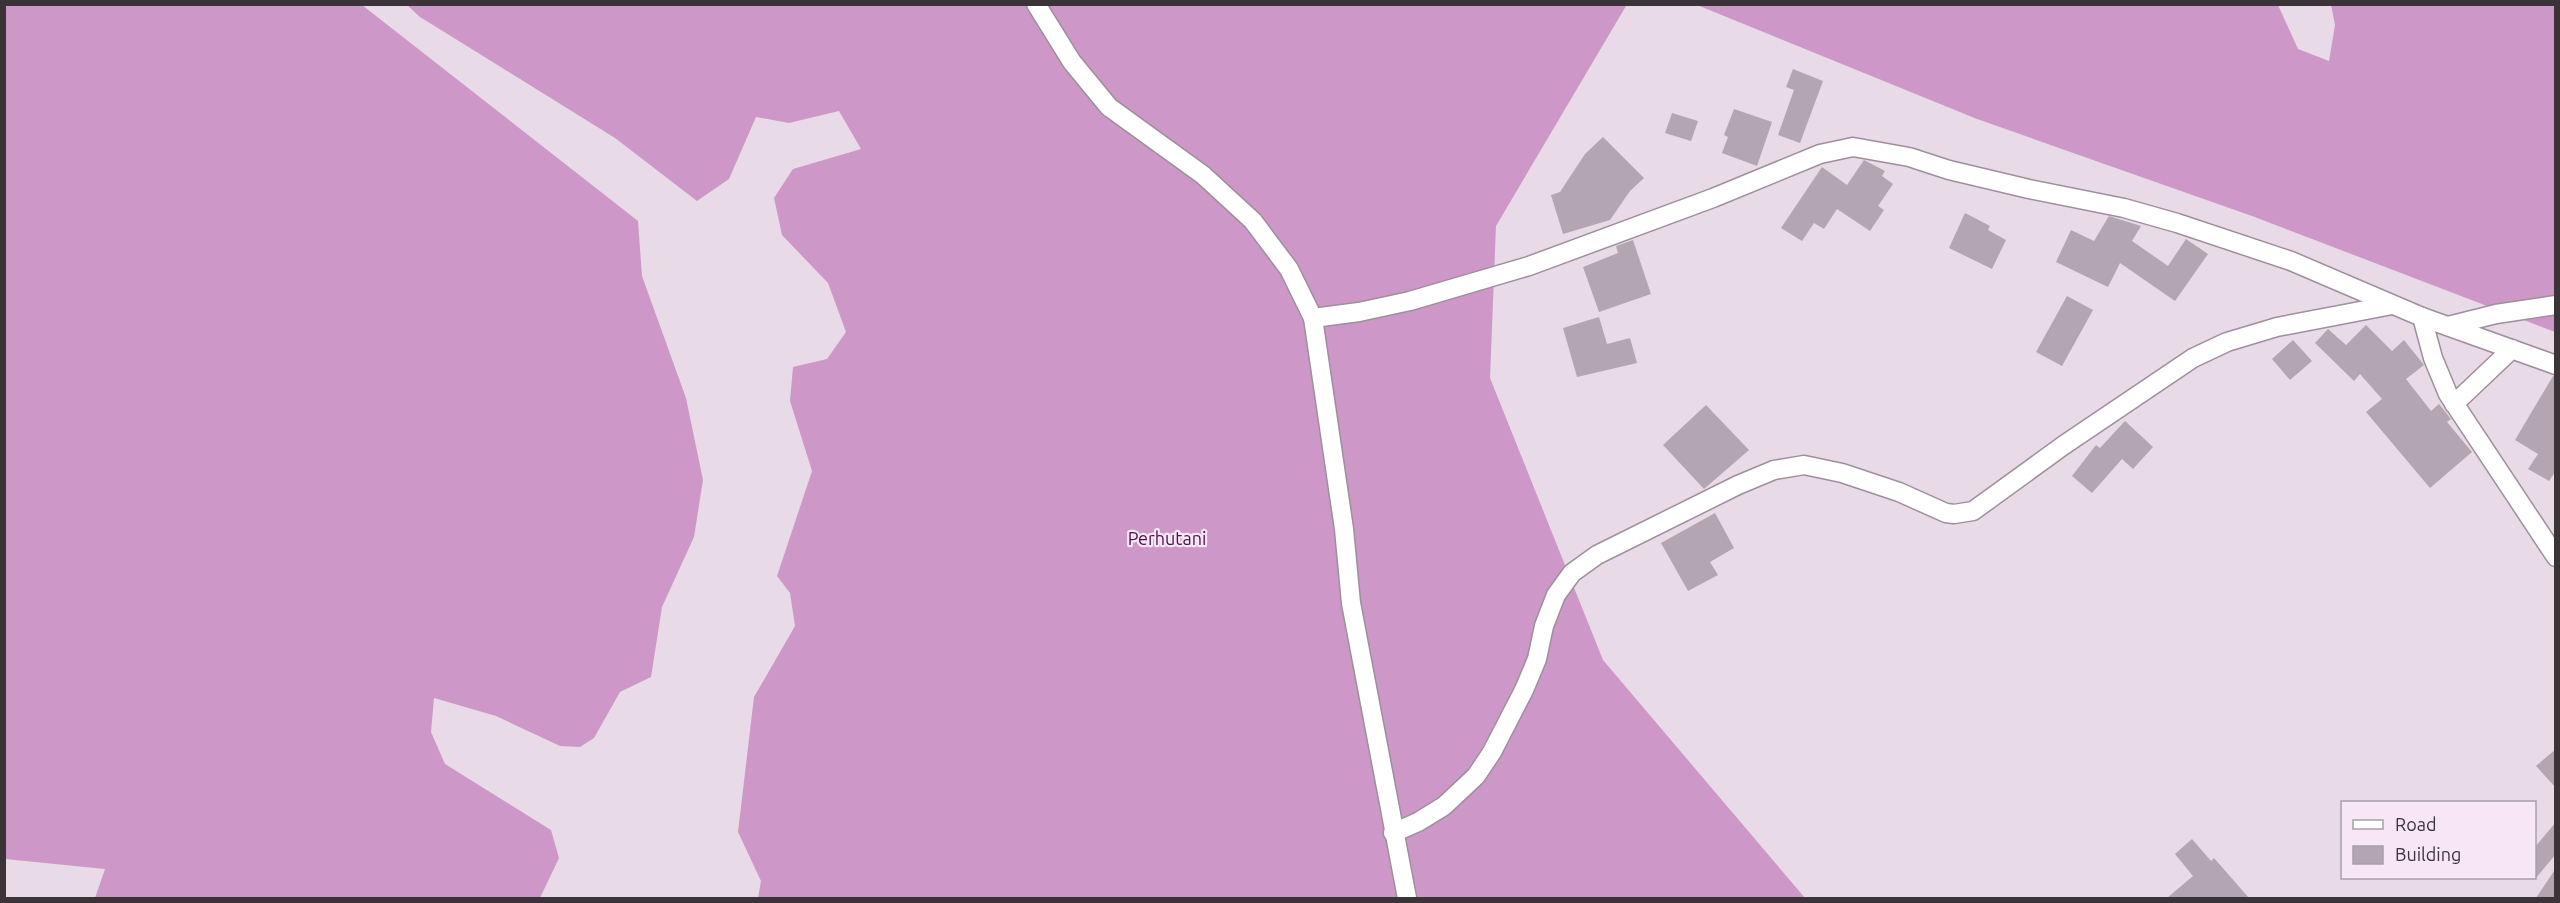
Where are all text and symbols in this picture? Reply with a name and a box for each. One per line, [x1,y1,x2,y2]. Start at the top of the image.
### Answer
park label: Perhutani [1128,528,1206,548]
legend [2341,801,2536,879]
text: Road [2395,814,2437,834]
text: Building [2395,844,2461,864]

